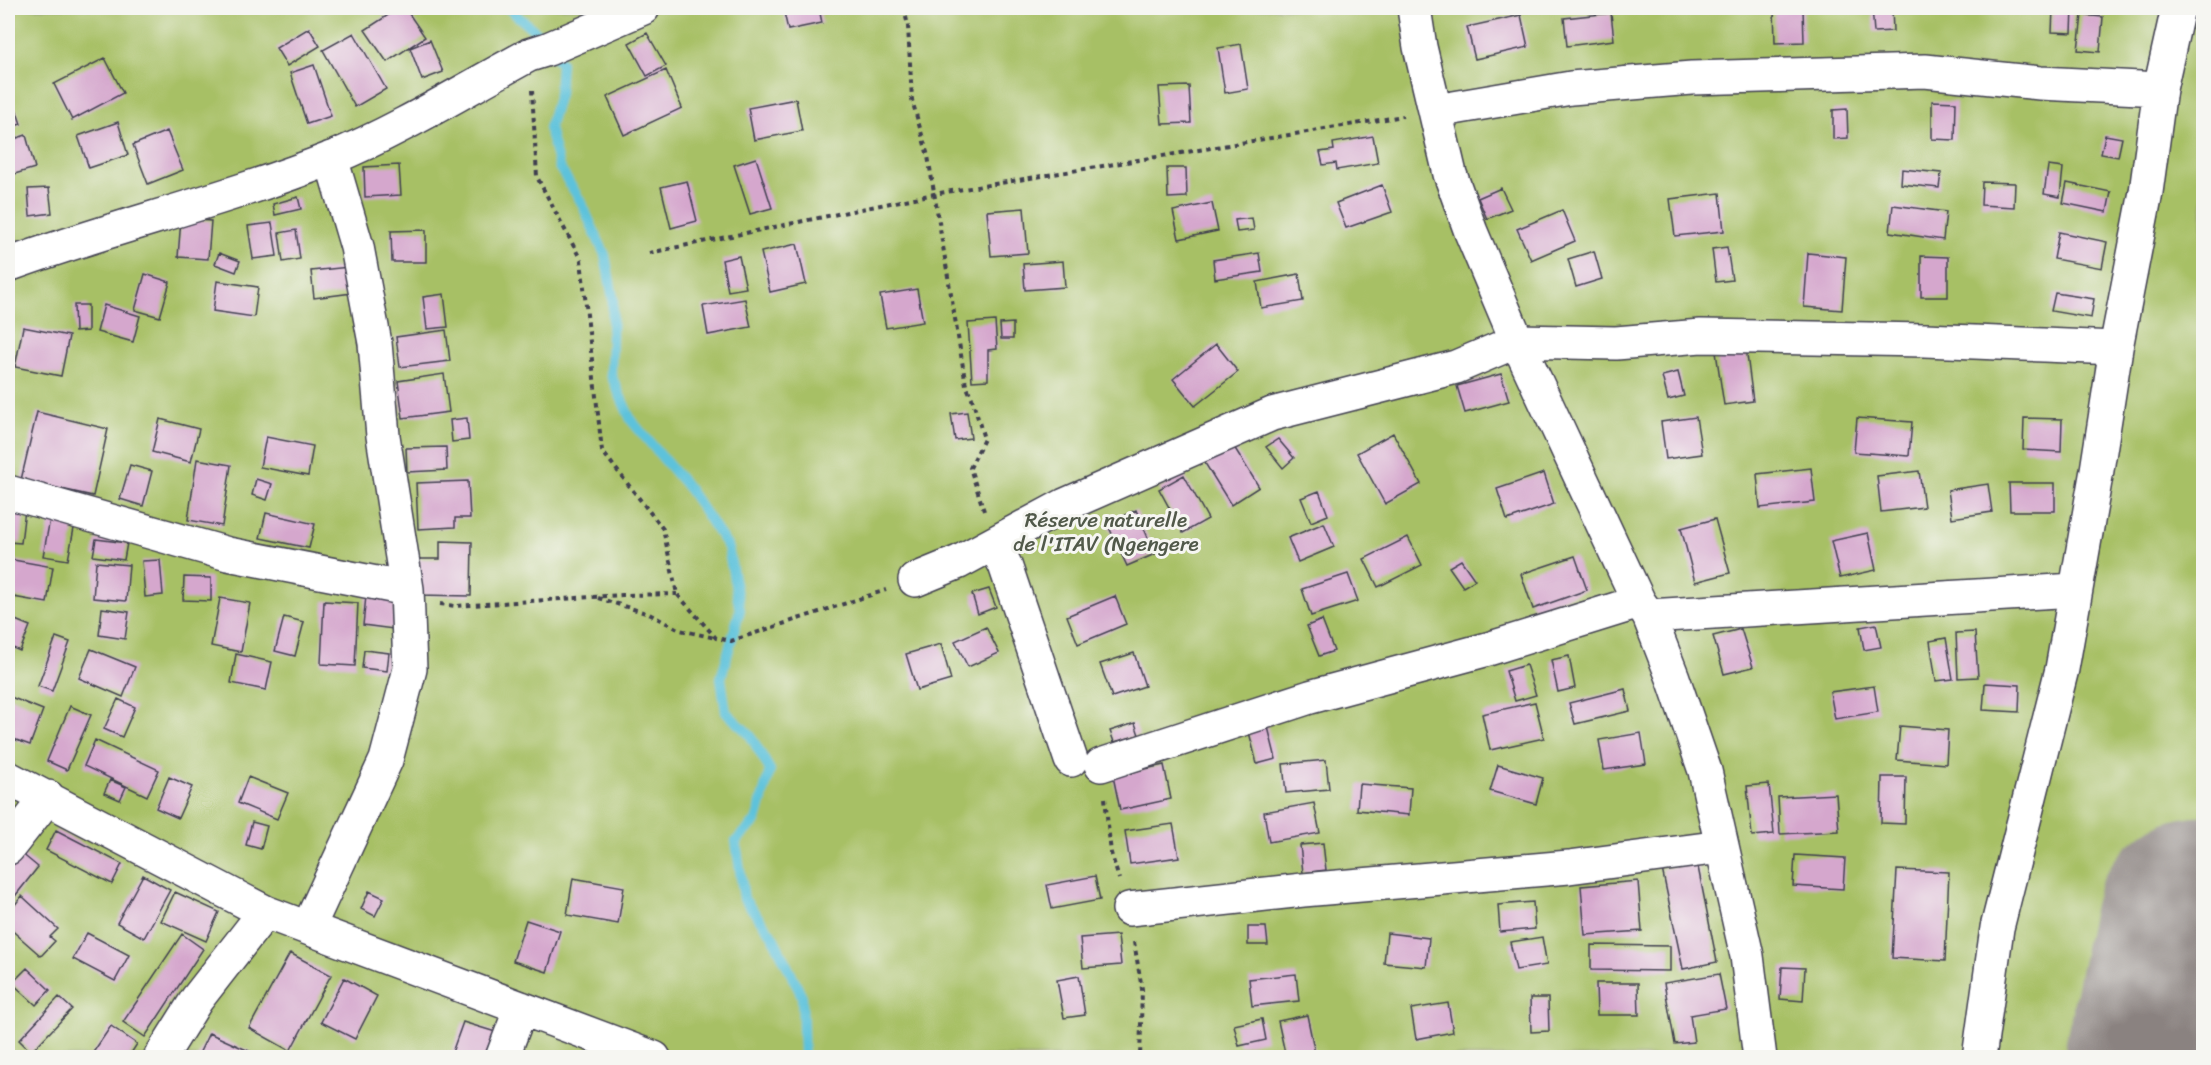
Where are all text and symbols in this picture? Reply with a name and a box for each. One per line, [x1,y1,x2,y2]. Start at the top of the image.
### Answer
park label: Réserve naturelle de l'ITAV (Ngengere [1013,501,1199,563]

